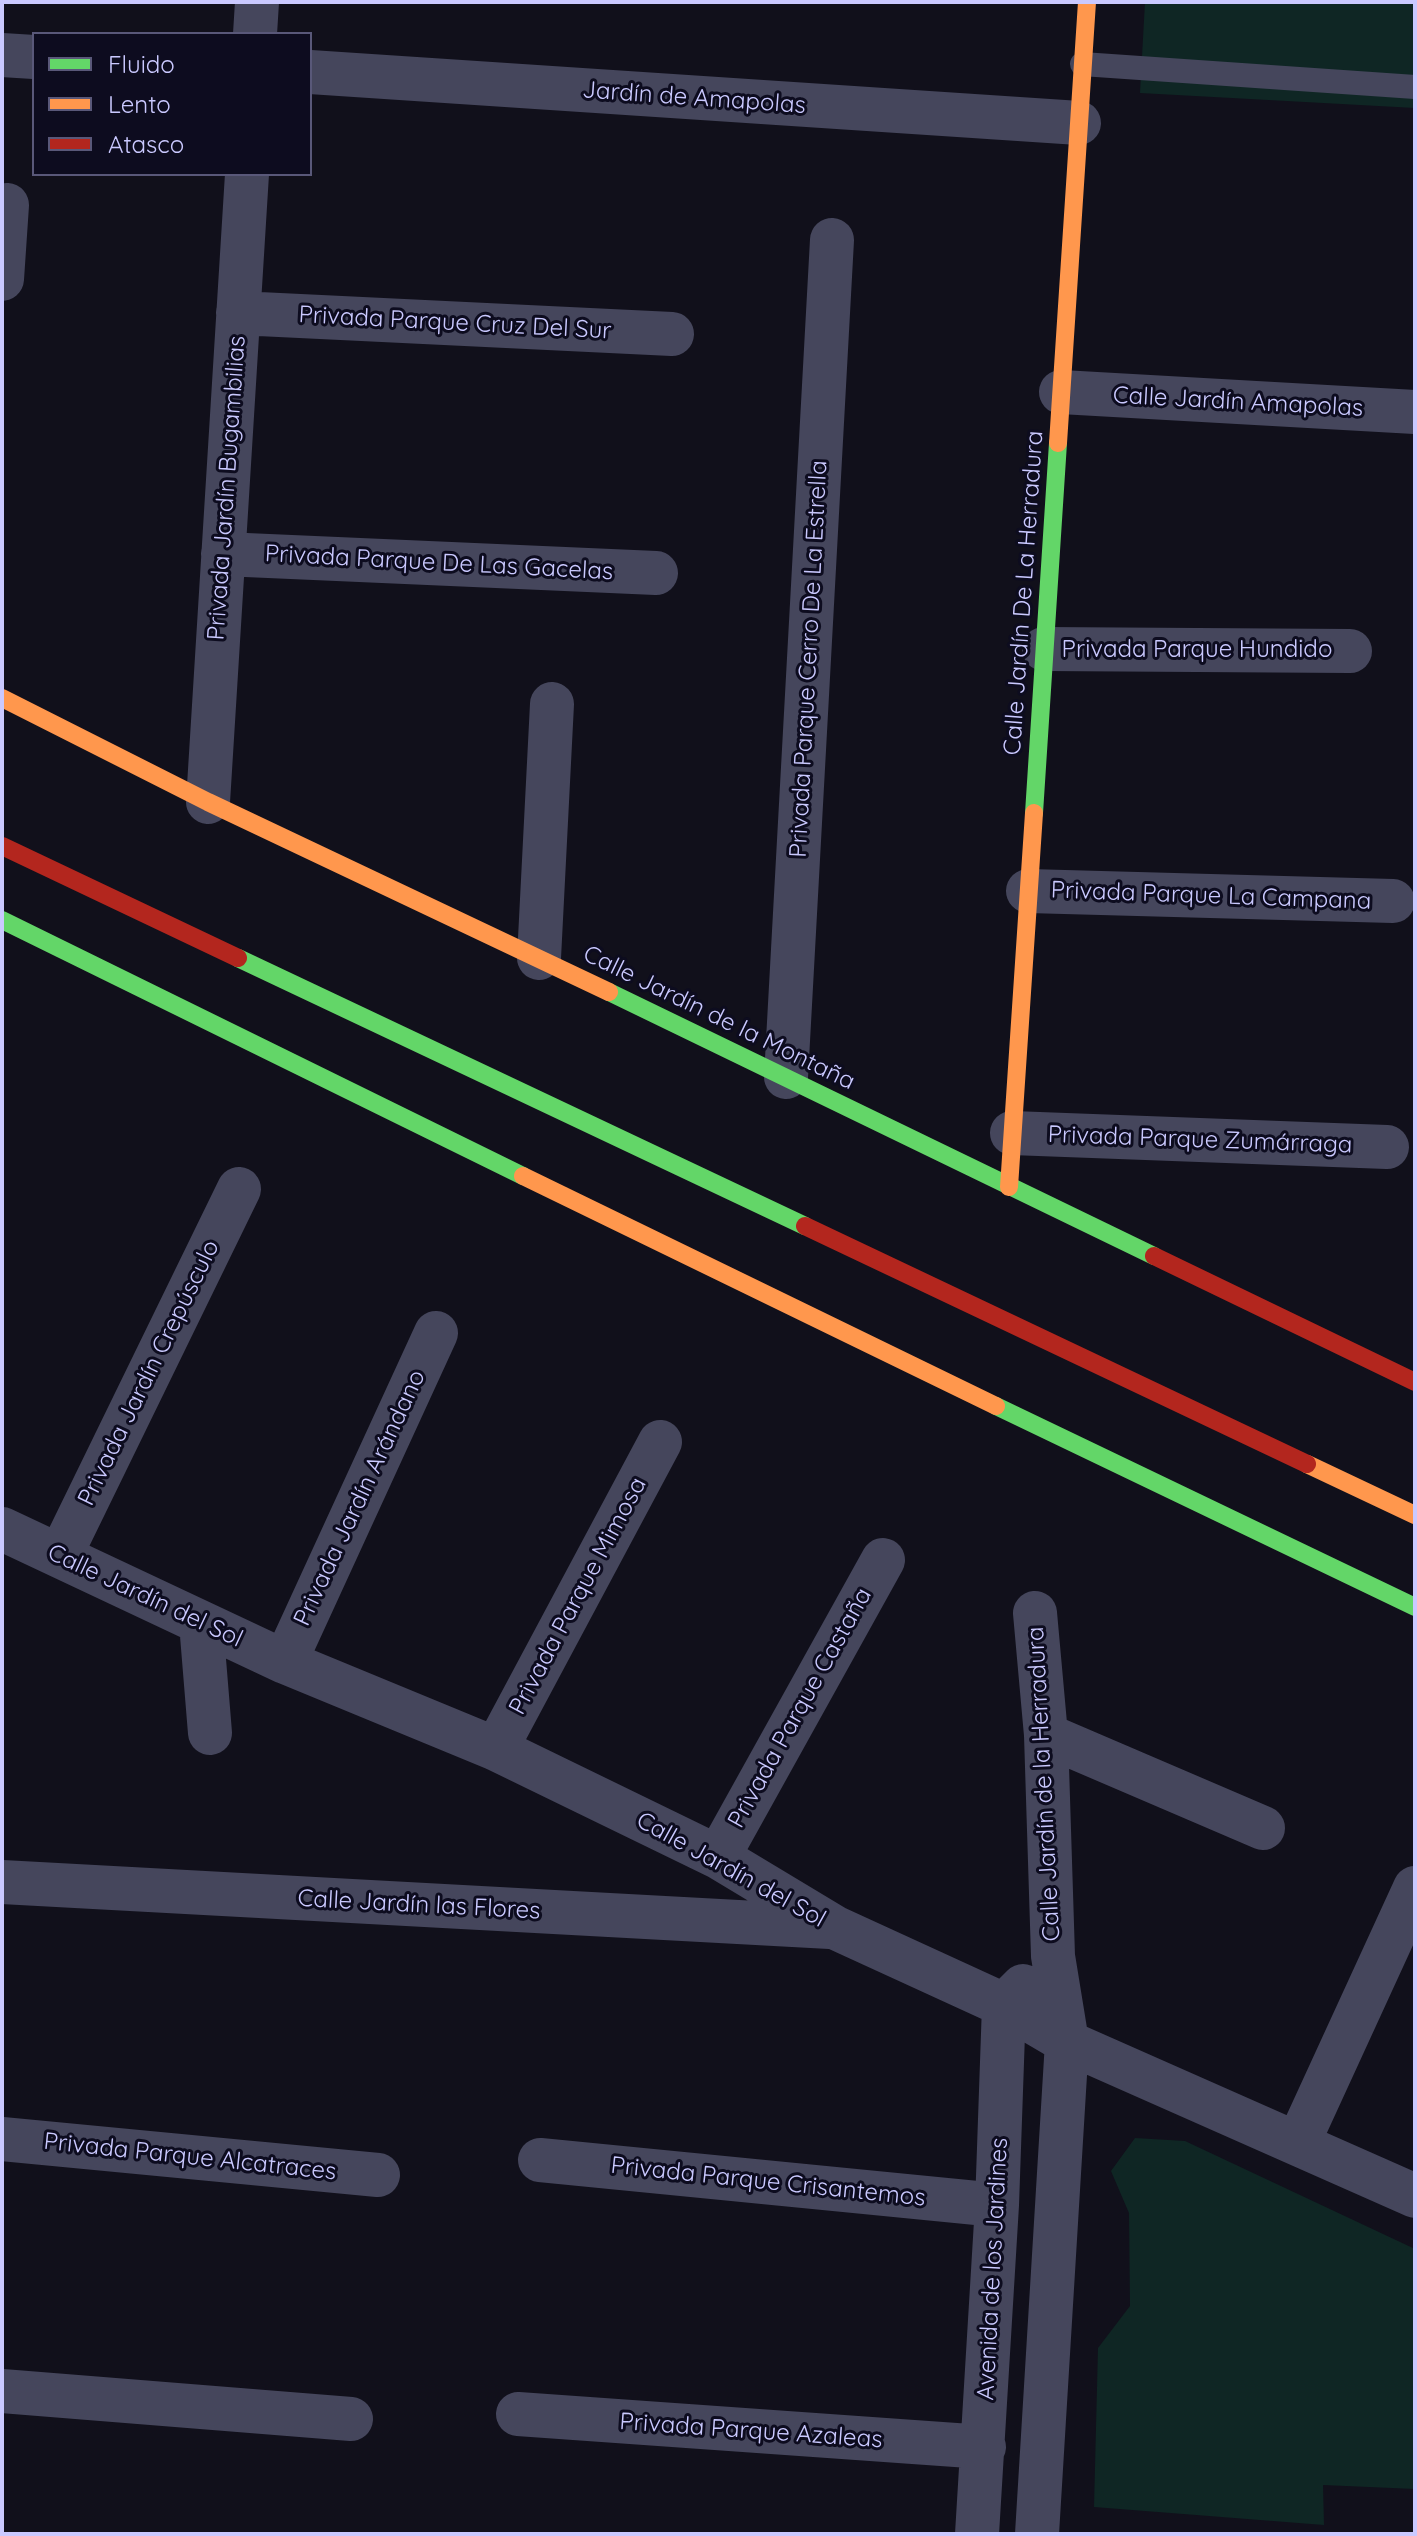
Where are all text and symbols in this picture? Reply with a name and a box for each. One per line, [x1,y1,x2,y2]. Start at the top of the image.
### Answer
legend [32,32,312,176]
text: Fluido [108,49,175,79]
street label: Jardín de Amapolas [581,76,807,120]
text: Lento [108,89,171,119]
text: Atasco [108,129,184,159]
street label: Privada Parque Cruz Del Sur [298,300,612,346]
street label: Privada Jardín Bugambilias [202,335,252,641]
street label: Calle Jardín Amapolas [1112,381,1364,423]
street label: Calle Jardín De La Herradura [998,430,1050,756]
street label: Privada Parque Cerro De La Estrella [784,460,834,858]
street label: Privada Parque De Las Gacelas [264,539,614,587]
street label: Privada Parque Hundido [1062,636,1332,664]
street label: Privada Parque La Campana [1050,876,1372,916]
street label: Calle Jardín de la Montaña [578,940,860,1096]
street label: Privada Parque Zumárraga [1047,1120,1353,1160]
street label: Privada Jardín Crepúsculo [72,1236,226,1510]
street label: Privada Jardín Arándano [288,1366,432,1630]
street label: Privada Parque Mimosa [503,1472,653,1720]
street label: Calle Jardín del Sol [43,1538,247,1654]
street label: Privada Parque Castaña [722,1583,878,1833]
street label: Calle Jardín de la Herradura [1021,1626,1067,1942]
street label: Calle Jardín del Sol [631,1806,831,1934]
street label: Calle Jardín las Flores [297,1884,541,1926]
street label: Privada Parque Alcatraces [42,2127,338,2187]
street label: Avenida de los Jardines [972,2137,1014,2401]
street label: Privada Parque Crisantemos [609,2151,927,2213]
street label: Privada Parque Azaleas [619,2407,883,2455]

